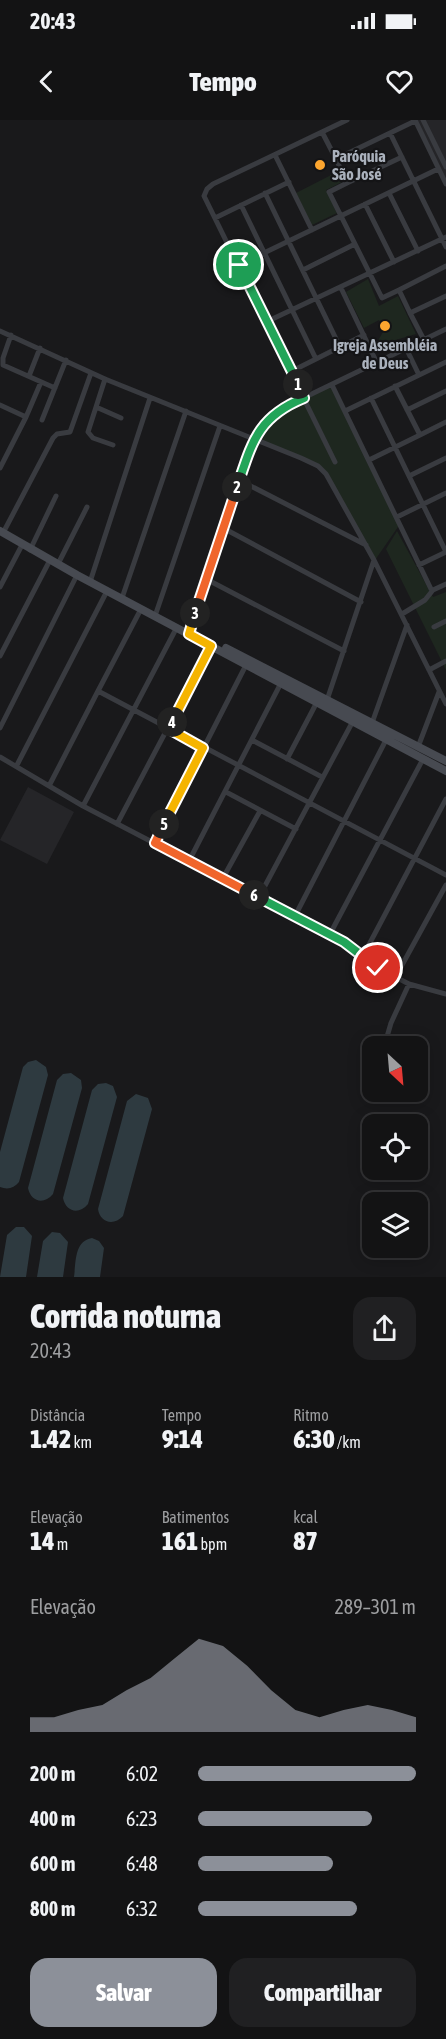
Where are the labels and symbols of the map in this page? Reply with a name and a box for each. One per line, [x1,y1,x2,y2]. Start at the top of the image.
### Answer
place label: Paróquia São José [332,147,386,183]
marker: Paróquia São José [313,158,327,172]
pin [213,239,264,290]
marker: Igreja Assembléia de Deus [378,319,392,333]
place label: Igreja Assembléia de Deus [333,336,437,372]
pin: 1 [283,369,313,399]
pin: 2 [222,472,252,502]
pin: 3 [180,598,210,628]
pin: 4 [157,707,187,737]
pin: 5 [149,809,179,839]
pin: 6 [239,880,269,910]
pin [352,942,403,993]
north arrow [362,1036,428,1102]

